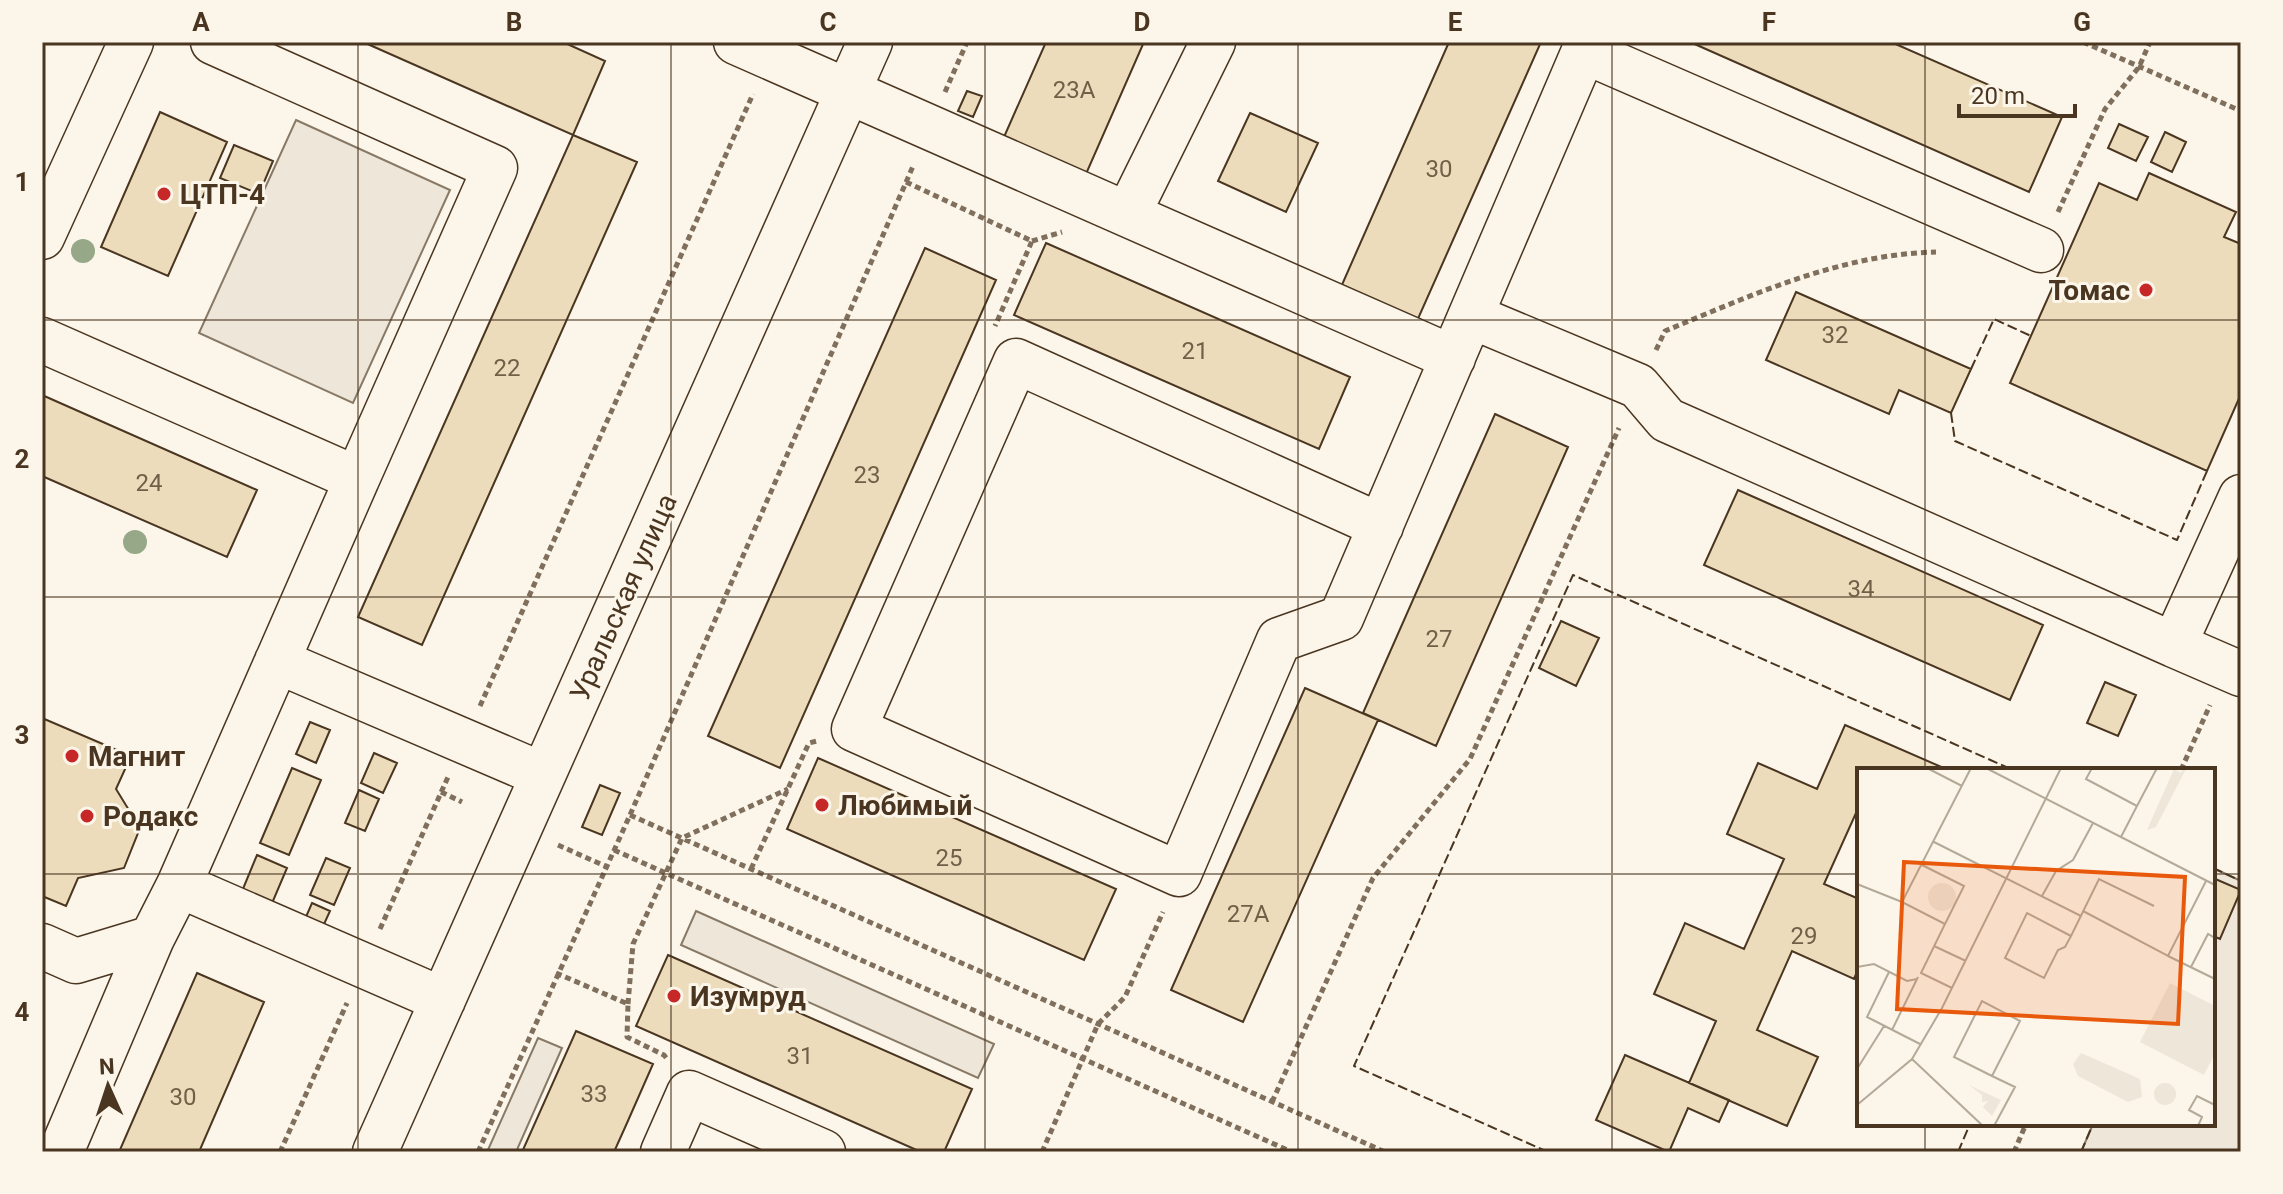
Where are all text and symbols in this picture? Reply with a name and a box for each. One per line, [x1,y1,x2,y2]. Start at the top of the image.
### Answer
text: A [192,7,210,37]
text: B [506,7,522,37]
text: C [819,7,837,37]
text: D [1134,7,1150,37]
text: E [1448,7,1463,37]
text: F [1762,7,1776,37]
text: G [2073,7,2091,37]
scale bar [1959,68,2075,118]
house number: 23А [1053,76,1096,104]
text: 20 m [1971,82,2025,110]
house number: 30 [1426,155,1452,183]
text: 1 [15,167,29,197]
place label: ЦТП-4 [180,178,265,211]
marker: ЦТП-4 [155,185,173,203]
place label: Томас [2048,274,2130,307]
marker: Томас [2137,281,2155,299]
house number: 32 [1822,321,1848,349]
house number: 21 [1182,337,1208,365]
house number: 22 [494,354,520,382]
text: 2 [15,444,29,474]
house number: 23 [854,461,880,489]
house number: 24 [136,469,162,497]
street label: Уральская улица [563,489,684,706]
house number: 34 [1848,575,1874,603]
house number: 27 [1426,625,1452,653]
text: 3 [15,720,29,750]
place label: Магнит [88,740,185,773]
marker: Магнит [63,747,81,765]
inset map [1857,768,2215,1126]
place label: Любимый [838,789,972,822]
marker: Любимый [813,796,831,814]
place label: Родакс [103,800,198,833]
marker: Родакс [78,807,96,825]
house number: 25 [936,844,962,872]
house number: 27А [1227,900,1270,928]
house number: 29 [1791,922,1817,950]
place label: Изумруд [690,980,806,1013]
marker: Изумруд [665,987,683,1005]
text: 4 [15,997,30,1027]
house number: 31 [787,1042,813,1070]
north arrow [68,1046,148,1126]
text: N [99,1054,115,1079]
house number: 33 [581,1080,607,1108]
house number: 30 [170,1083,196,1111]

